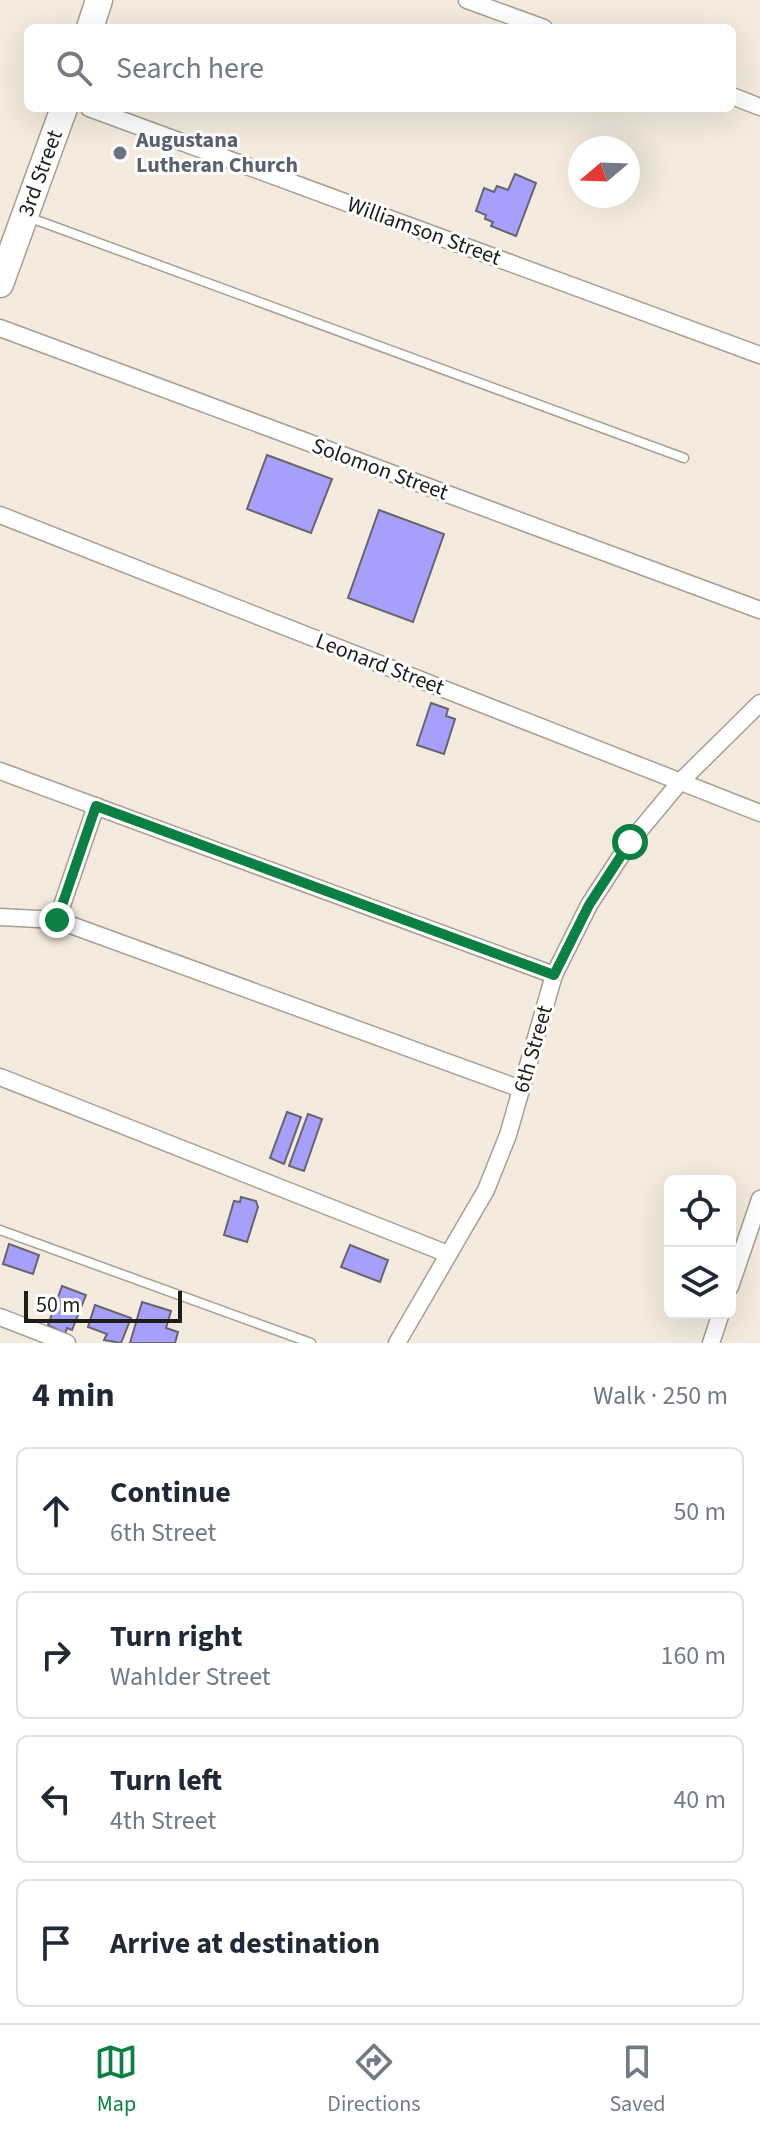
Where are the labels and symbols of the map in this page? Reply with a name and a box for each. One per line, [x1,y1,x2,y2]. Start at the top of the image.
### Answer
place label: Augustana Lutheran Church [135,124,298,181]
street label: 3rd Street [10,125,71,221]
north arrow [568,136,640,208]
marker: Augustana Lutheran Church [111,144,129,162]
street label: Williamson Street [343,188,506,274]
street label: Solomon Street [307,430,453,509]
street label: Leonard Street [311,625,450,703]
route start [612,824,648,860]
route end [39,902,75,938]
street label: 6th Street [505,1001,561,1097]
scale bar [24,1287,182,1323]

